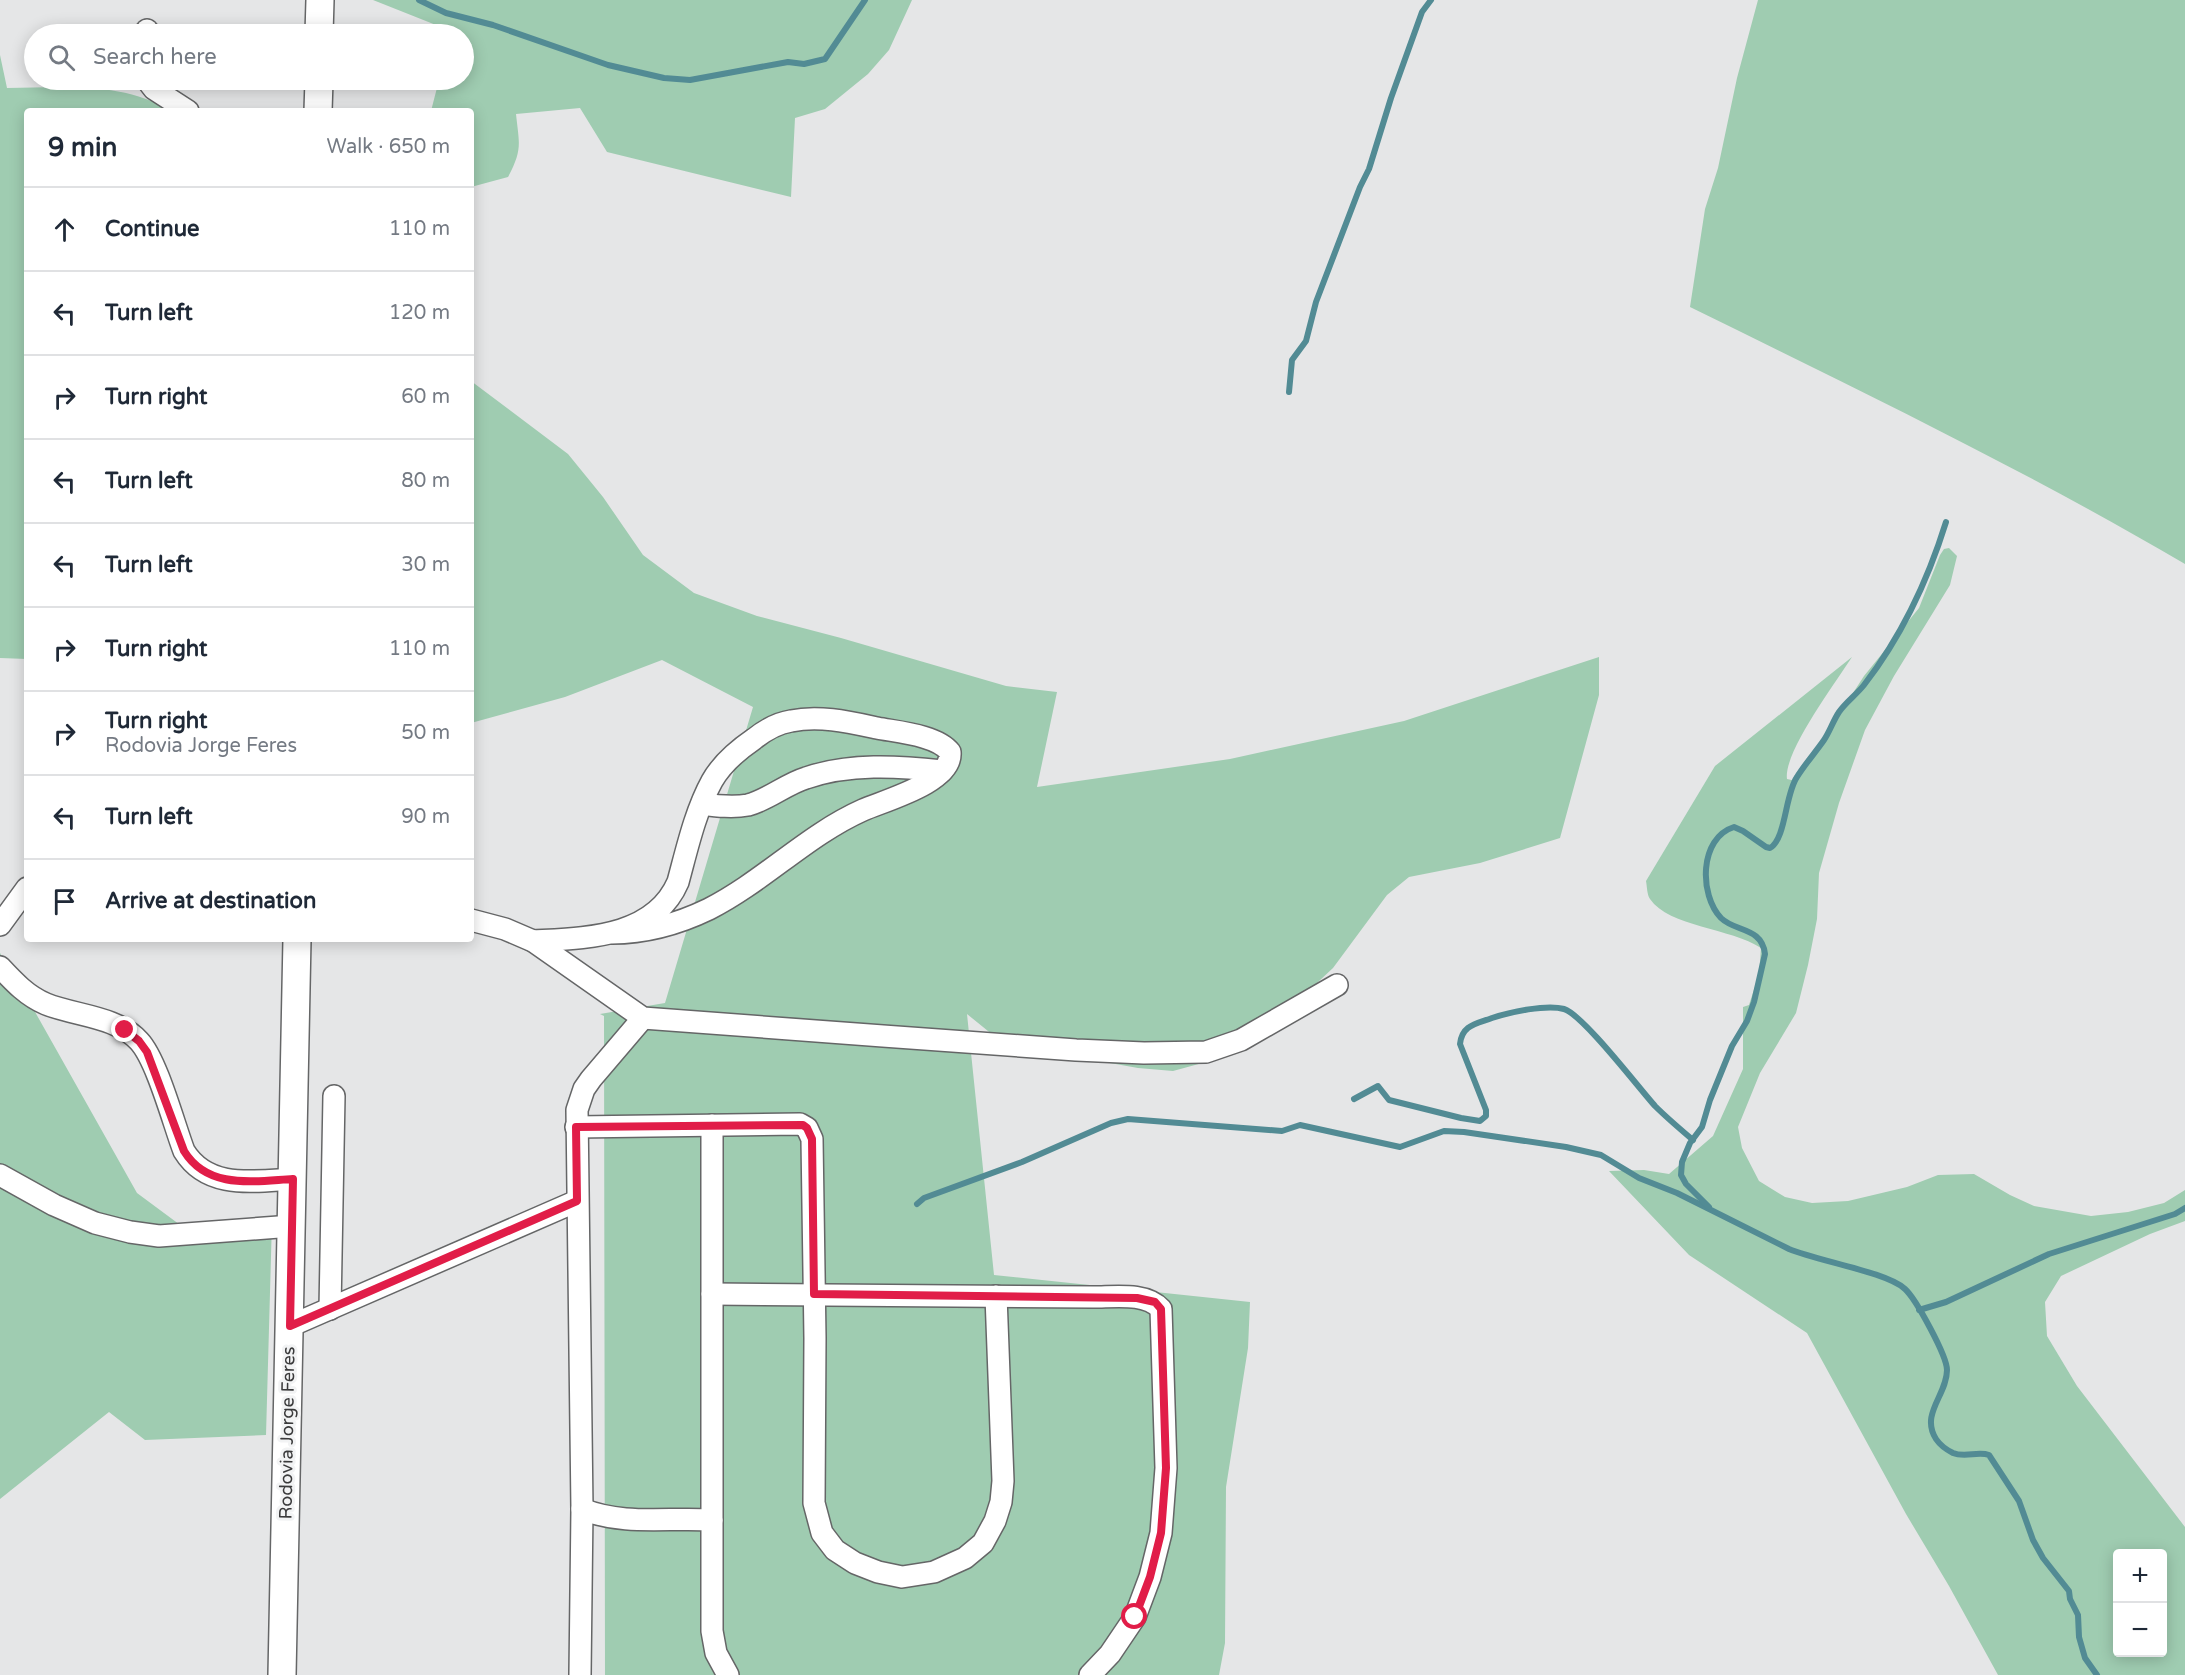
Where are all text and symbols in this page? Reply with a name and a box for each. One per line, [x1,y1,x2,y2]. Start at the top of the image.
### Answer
search box [24,24,474,90]
icon: search [45,41,78,74]
text: Search here [93,44,217,70]
text: 9 min [48,132,117,163]
text: Walk · 650 m [327,135,450,159]
icon: ahead [48,213,81,246]
text: Continue [105,216,200,242]
text: 110 m [389,217,450,241]
icon: left [48,297,81,330]
text: Turn left [105,300,193,326]
text: 120 m [389,301,450,325]
icon: right [48,381,81,414]
text: Turn right [105,384,207,410]
text: 60 m [401,385,450,409]
icon: left [48,465,81,498]
text: Turn left [105,468,193,494]
text: 80 m [401,469,450,493]
icon: left [48,549,81,582]
text: Turn left [105,552,193,578]
text: 30 m [401,553,450,577]
icon: right [48,633,81,666]
text: Turn right [105,636,207,662]
text: 110 m [389,637,450,661]
text: Turn right [105,708,207,734]
icon: right [48,717,81,750]
text: 50 m [401,721,450,745]
text: Rodovia Jorge Feres [105,734,297,758]
icon: left [48,801,81,834]
text: Turn left [105,804,193,830]
text: 90 m [401,805,450,829]
icon: arrive [48,885,81,918]
text: Arrive at destination [105,888,316,914]
route end [111,1016,137,1042]
street label: Rodovia Jorge Feres [274,1346,300,1520]
map controls [2113,1549,2167,1657]
button: + [2113,1549,2167,1603]
route start [1121,1603,1147,1629]
button: − [2113,1603,2167,1657]

